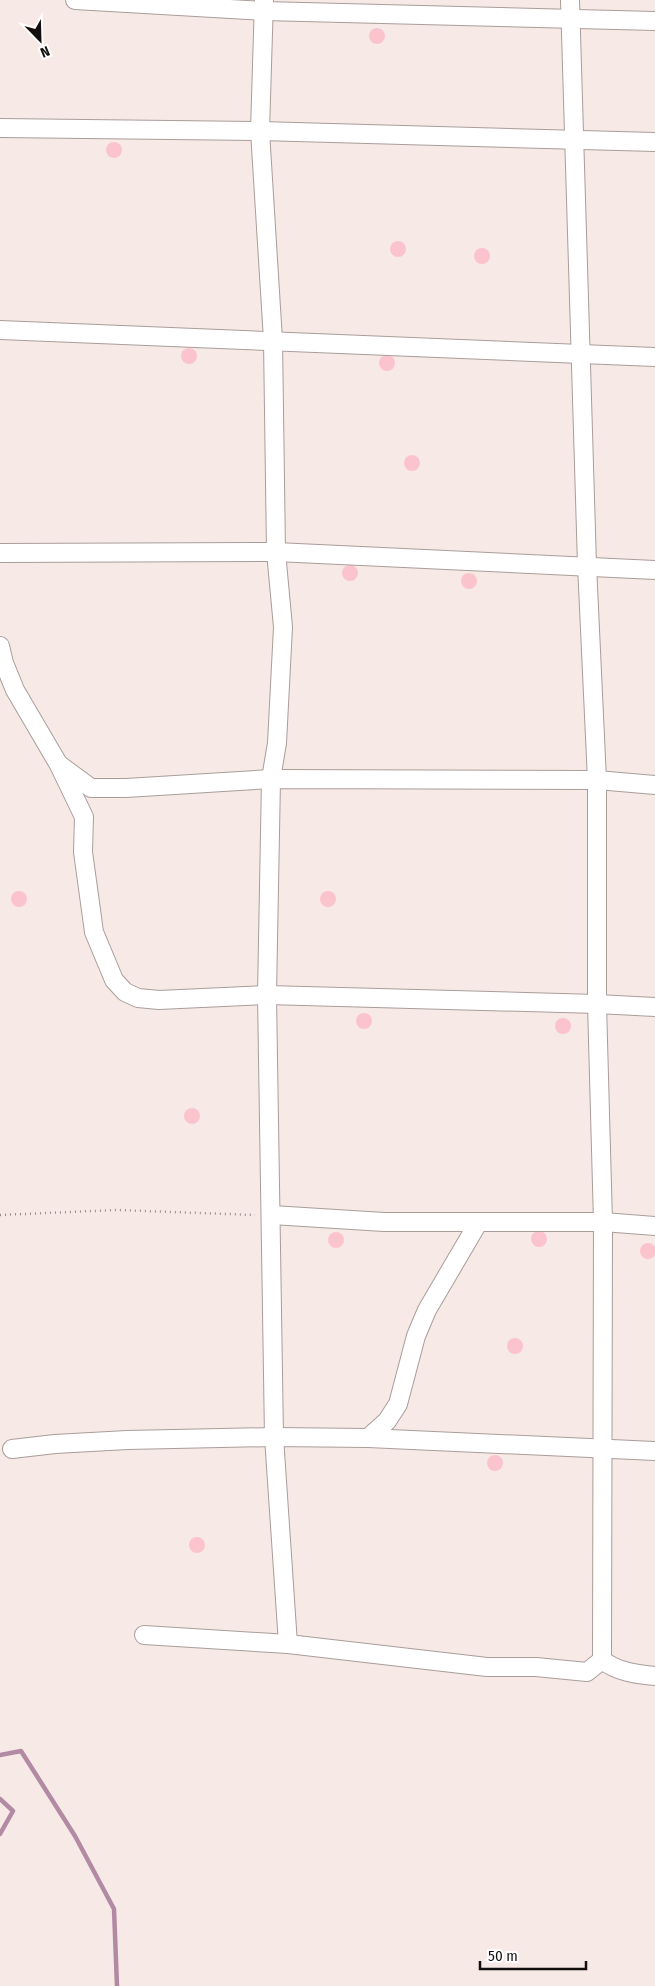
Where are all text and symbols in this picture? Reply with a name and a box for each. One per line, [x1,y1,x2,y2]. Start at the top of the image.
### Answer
north arrow [15,15,65,65]
text: N [38,42,52,61]
scale bar [480,1938,586,1970]
text: 50 m [488,1947,518,1965]

